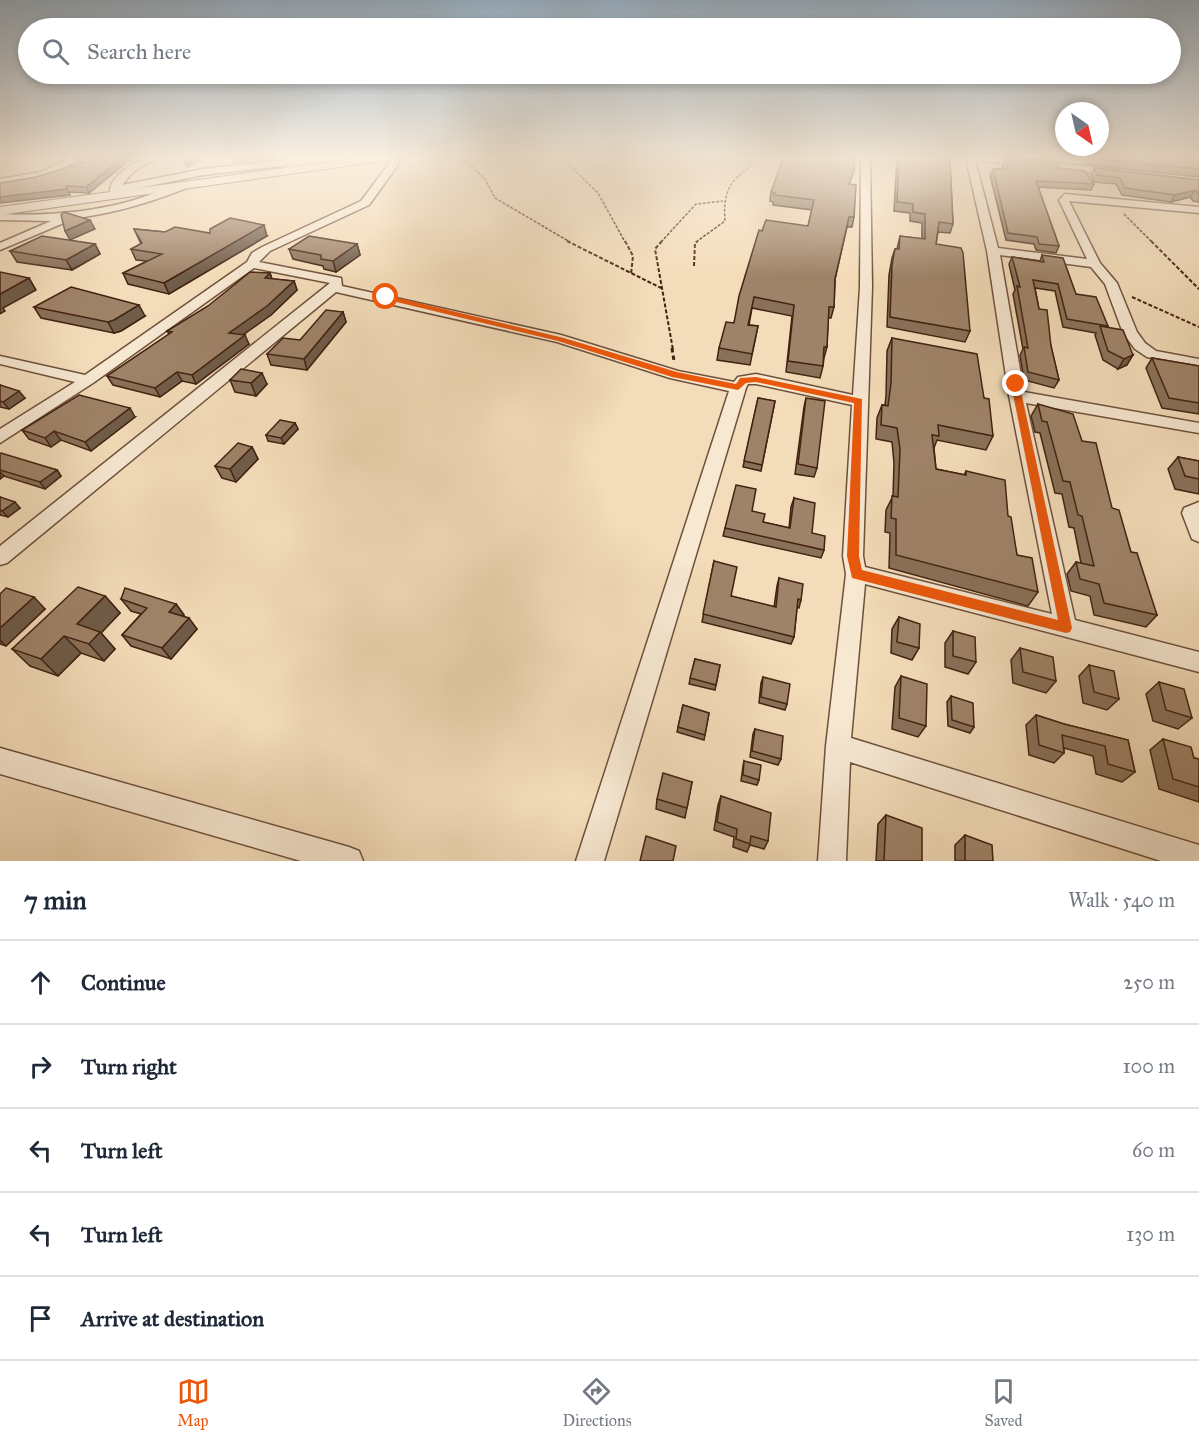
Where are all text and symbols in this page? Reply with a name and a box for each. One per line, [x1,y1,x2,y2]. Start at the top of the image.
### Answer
search box [18,18,1181,84]
icon: search [39,35,72,68]
text: Search here [87,38,191,65]
north arrow [1055,102,1109,156]
route start [372,283,398,309]
route end [1002,370,1028,396]
text: 7 min [24,884,87,916]
text: Walk · 540 m [1068,888,1175,912]
icon: ahead [24,966,57,999]
text: Continue [81,969,166,996]
text: 250 m [1123,970,1175,994]
icon: right [24,1050,57,1083]
text: Turn right [81,1053,177,1080]
text: 100 m [1123,1054,1175,1078]
icon: left [24,1134,57,1167]
text: Turn left [81,1137,163,1164]
text: 60 m [1132,1138,1175,1162]
icon: left [24,1218,57,1251]
text: Turn left [81,1221,163,1248]
text: 130 m [1126,1222,1175,1246]
icon: arrive [24,1302,57,1335]
text: Arrive at destination [81,1305,264,1332]
tab: Map [177,1375,210,1430]
tab: Directions [563,1375,631,1430]
tab: Saved [984,1375,1022,1430]

